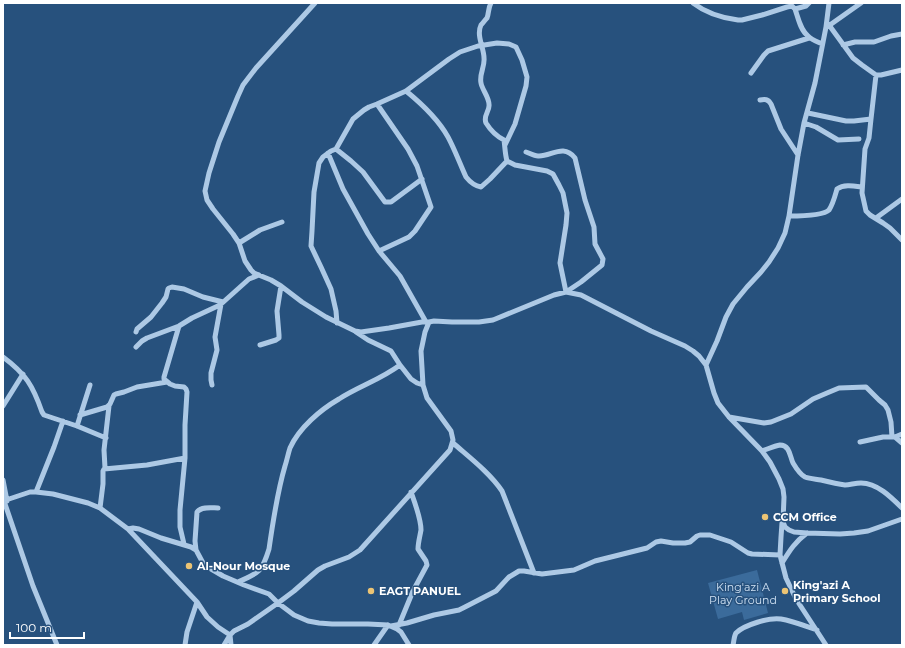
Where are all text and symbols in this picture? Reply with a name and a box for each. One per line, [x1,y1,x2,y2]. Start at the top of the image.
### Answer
place label: CCM Office [773,510,837,524]
marker: CCM Office [760,512,770,522]
place label: Al-Nour Mosque [196,559,290,573]
marker: Al-Nour Mosque [184,561,194,571]
place label: King'azi A Primary School [793,578,881,605]
park label: King'azi A Play Ground [709,580,777,607]
place label: EAGT PANUEL [379,584,461,598]
marker: EAGT PANUEL [366,586,376,596]
marker: King'azi A Primary School [780,586,790,596]
scale bar [10,614,84,640]
text: 100 m [16,620,52,635]

